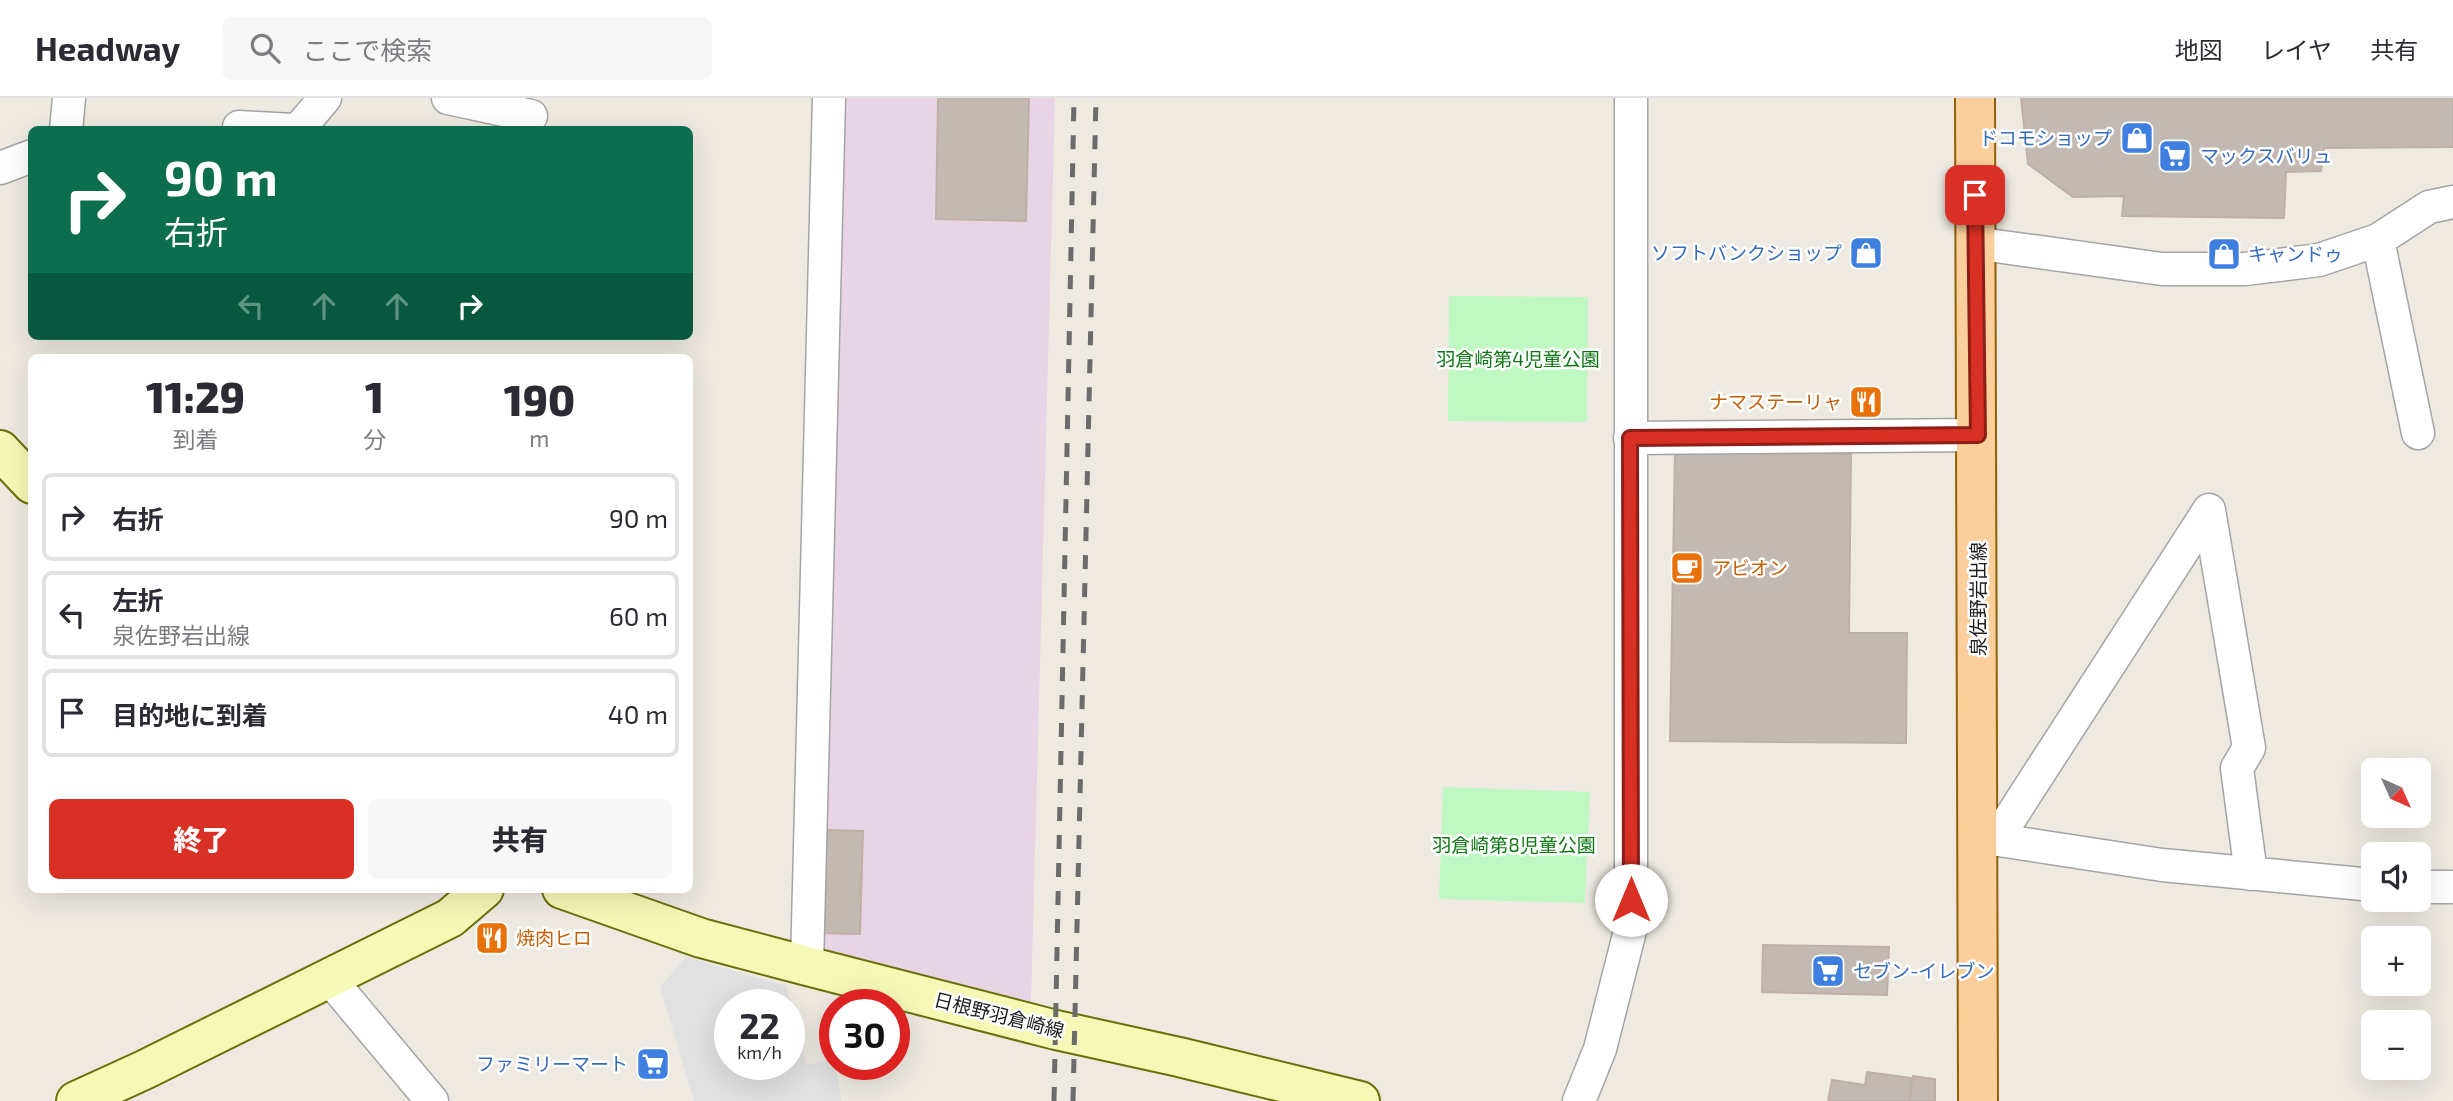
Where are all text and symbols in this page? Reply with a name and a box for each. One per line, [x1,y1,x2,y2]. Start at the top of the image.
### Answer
search box [222,17,712,80]
text: Headway [35,28,180,68]
icon: search [246,29,284,67]
text: ここで検索 [302,34,432,65]
text: 地図 [2175,35,2223,64]
text: レイヤ [2261,35,2332,64]
text: 共有 [2370,35,2418,64]
shop icon: ドコモショップ [2118,119,2156,157]
place label: ドコモショップ [1979,126,2112,149]
supermarket icon: マックスバリュ [2156,137,2194,175]
place label: マックスバリュ [2200,144,2332,167]
text: 90 m [164,147,278,206]
icon: right [49,154,140,245]
pin [1945,165,2005,225]
icon: arrive [1956,176,1994,214]
text: 右折 [164,212,228,250]
shop icon: ソフトバンクショップ [1847,234,1885,272]
shop icon: キャンドゥ [2205,235,2243,273]
place label: ソフトバンクショップ [1651,241,1842,264]
place label: キャンドゥ [2248,242,2343,265]
icon: left [232,287,270,325]
icon: ahead [305,287,343,325]
icon: ahead [378,287,416,325]
icon: right [451,287,489,325]
park label: 羽倉崎第4児童公園 [1436,347,1600,370]
text: 11:29 [146,371,245,421]
text: 1 [365,371,384,421]
text: 190 [504,374,575,424]
restaurant icon: ナマステーリャ [1847,383,1885,421]
place label: ナマステーリャ [1709,390,1842,413]
text: m [529,424,550,452]
text: 到着 [172,425,218,453]
text: 分 [363,425,386,453]
icon: right [53,498,91,536]
text: 90 m [609,502,668,533]
text: 右折 [112,503,164,534]
street label: 泉佐野岩出線 [1966,542,1989,656]
cafe icon: アビオン [1668,549,1706,587]
place label: アビオン [1712,556,1788,579]
text: 左折 [112,584,164,615]
icon: left [53,596,91,634]
text: 60 m [609,600,668,631]
text: 泉佐野岩出線 [112,621,250,649]
icon: arrive [53,694,91,732]
text: 40 m [608,698,668,729]
text: 目的地に到着 [112,699,268,730]
north arrow [2361,758,2431,828]
map controls [2361,758,2431,1080]
button: 終了 [49,799,354,879]
button: 共有 [368,799,672,879]
park label: 羽倉崎第8児童公園 [1432,833,1596,856]
button: sound [2361,842,2431,912]
position arrow [1594,863,1668,937]
restaurant icon: 焼肉ヒロ [473,919,511,957]
place label: 焼肉ヒロ [516,926,592,949]
button: + [2361,926,2431,996]
supermarket icon: セブン-イレブン [1809,952,1847,990]
place label: セブン-イレブン [1853,959,1995,982]
street label: 日根野羽倉崎線 [932,987,1066,1042]
speed limit sign: 30 [819,989,910,1080]
text: 22 [739,1004,780,1046]
button: − [2361,1010,2431,1080]
text: km/h [737,1041,782,1063]
supermarket icon: ファミリーマート [634,1045,672,1083]
place label: ファミリーマート [476,1052,628,1075]

